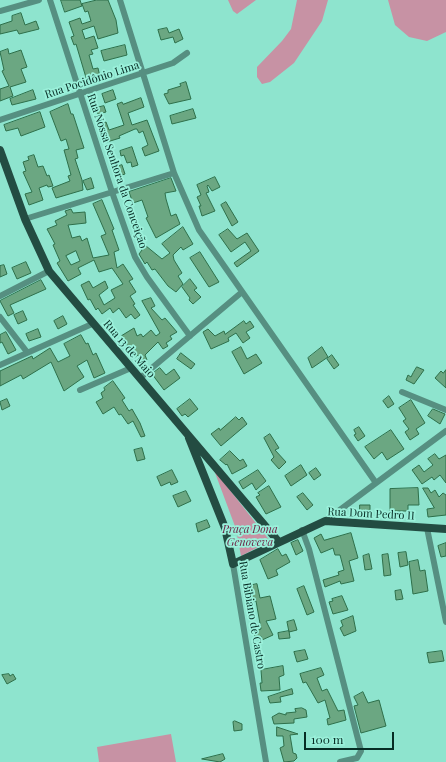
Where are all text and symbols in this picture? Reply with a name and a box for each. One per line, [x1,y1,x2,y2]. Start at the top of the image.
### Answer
street label: Rua Pocidônio Lima [43,58,141,102]
street label: Rua Nossa Senhora da Conceição [84,92,150,250]
street label: Rua 13 de Maio [100,317,158,381]
street label: Rua Dom Pedro II [327,505,415,523]
park label: Praça Dona Genoveva [222,523,278,549]
street label: Rua Bibiano de Castro [236,560,268,670]
scale bar [306,724,396,750]
text: 100 m [311,731,343,747]

